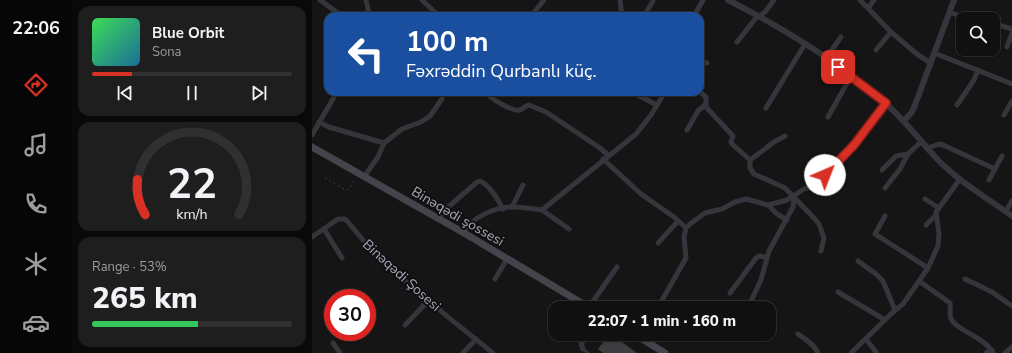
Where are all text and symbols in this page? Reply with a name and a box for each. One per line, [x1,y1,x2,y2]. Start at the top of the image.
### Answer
map controls [956,12,1000,56]
button: search [956,12,1000,56]
text: 22:06 [12,16,60,40]
text: Blue Orbit [152,23,224,43]
text: 100 m [406,23,489,61]
icon: left [340,28,392,80]
text: Sona [152,43,182,61]
pin [821,50,855,84]
icon: arrive [827,56,849,78]
text: Fəxrəddin Qurbanlı küç. [406,59,597,83]
icon: directions [22,71,50,99]
icon: previous [114,82,136,104]
icon: pause [181,82,203,104]
icon: next [248,82,270,104]
icon: music [22,131,50,159]
position arrow [804,154,846,196]
text: 22 [167,155,217,212]
street label: Binəqədi şossesi [408,182,508,251]
icon: phone [22,190,50,218]
text: km/h [176,204,208,223]
street label: Binəqədi Şosesi [358,235,445,316]
icon: climate [22,250,50,278]
text: Range · 53% [92,258,167,276]
text: 265 km [92,278,198,319]
speed limit sign: 30 [324,289,376,341]
icon: car [22,309,50,337]
text: 22:07 · 1 min · 160 m [588,311,736,331]

